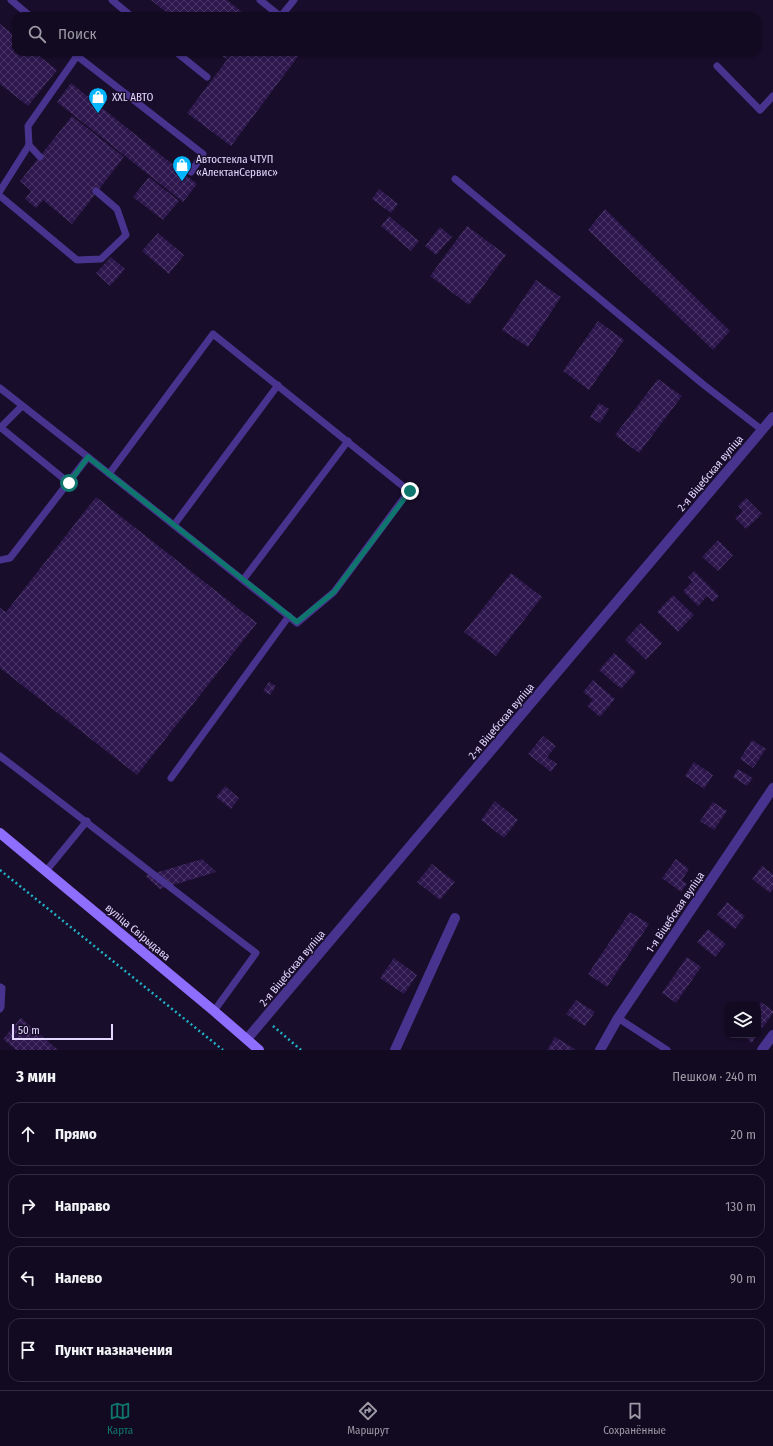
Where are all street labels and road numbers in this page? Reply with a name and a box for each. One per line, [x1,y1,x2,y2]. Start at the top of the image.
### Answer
street label: 2-я Віцебская вуліца [675,433,746,514]
street label: 2-я Віцебская вуліца [466,681,537,762]
street label: 1-я Віцебская вуліца [644,869,707,955]
street label: вуліца Свірыдава [102,901,173,963]
street label: 2-я Віцебская вуліца [257,928,328,1009]

